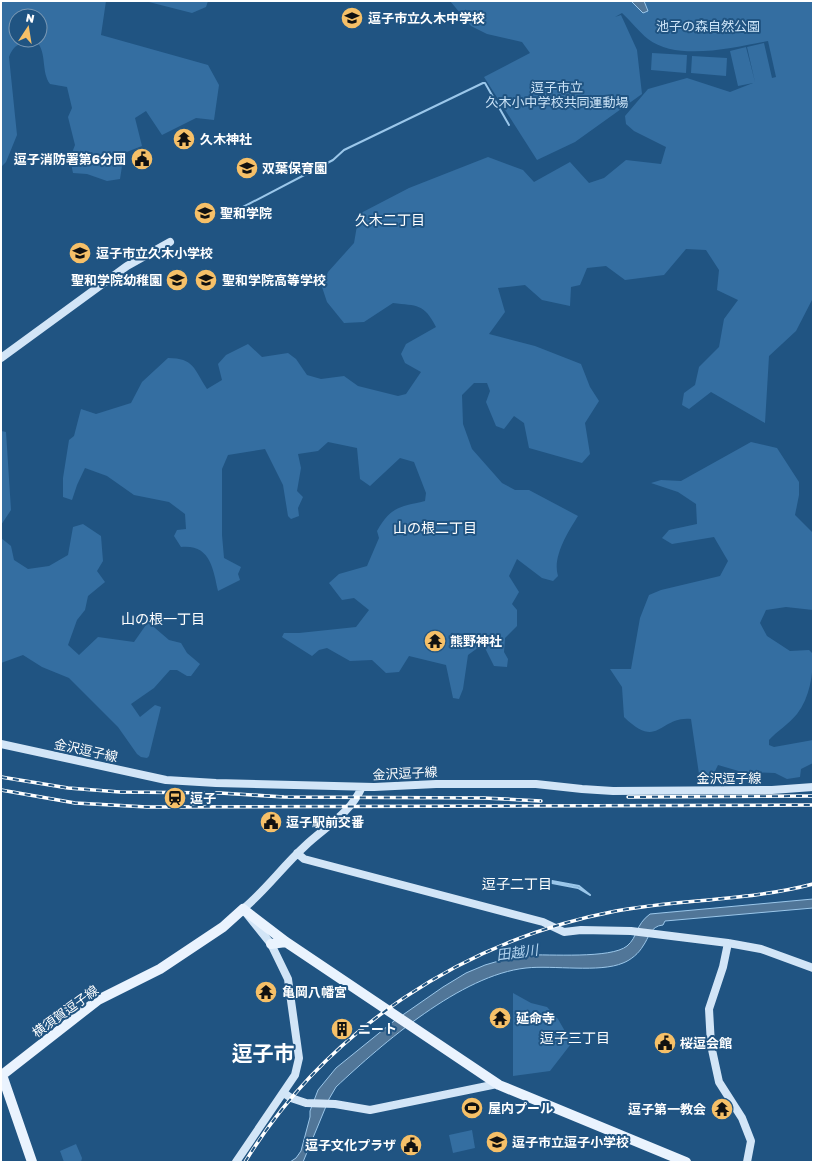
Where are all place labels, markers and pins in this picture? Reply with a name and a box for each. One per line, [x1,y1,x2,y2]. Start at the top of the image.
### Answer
school or university icon: 逗子市立久木中学校 [339,5,365,31]
place label: 逗子市立久木中学校 [368,10,485,26]
temple icon: 久木神社 [171,126,197,152]
place label: 久木神社 [200,131,252,147]
public building icon: 逗子消防署第6分団 [129,146,155,172]
place label: 逗子消防署第6分団 [14,151,126,167]
school or university icon: 双葉保育園 [234,155,260,181]
place label: 双葉保育園 [262,160,327,176]
school or university icon: 聖和学院 [192,200,218,226]
place label: 聖和学院 [220,205,272,221]
school or university icon: 逗子市立久木小学校 [67,240,93,266]
place label: 逗子市立久木小学校 [96,245,213,261]
school or university icon: 聖和学院幼稚園 [164,267,190,293]
school or university icon: 聖和学院高等学校 [193,267,219,293]
place label: 聖和学院幼稚園 [71,272,162,288]
place label: 聖和学院高等学校 [222,272,326,288]
temple icon: 熊野神社 [422,628,448,654]
place label: 熊野神社 [450,633,502,649]
station icon: 逗子 [162,785,188,811]
place label: 逗子 [190,790,216,806]
public building icon: 逗子駅前交番 [258,809,284,835]
place label: 逗子駅前交番 [286,814,364,830]
temple icon: 亀岡八幡宮 [253,979,279,1005]
place label: 亀岡八幡宮 [282,984,347,1000]
temple icon: 延命寺 [487,1005,513,1031]
place label: 延命寺 [516,1010,555,1026]
building icon: ニート [329,1016,355,1042]
place label: ニート [358,1021,397,1037]
public building icon: 桜逗会館 [652,1030,678,1056]
place label: 桜逗会館 [680,1035,732,1051]
sports icon: 屋内プール [459,1095,485,1121]
temple icon: 逗子第一教会 [709,1096,735,1122]
place label: 屋内プール [488,1100,553,1116]
place label: 逗子第一教会 [628,1101,706,1117]
school or university icon: 逗子市立逗子小学校 [484,1129,510,1155]
public building icon: 逗子文化プラザ [398,1132,424,1158]
place label: 逗子市立逗子小学校 [512,1134,629,1150]
place label: 逗子文化プラザ [305,1137,396,1153]

